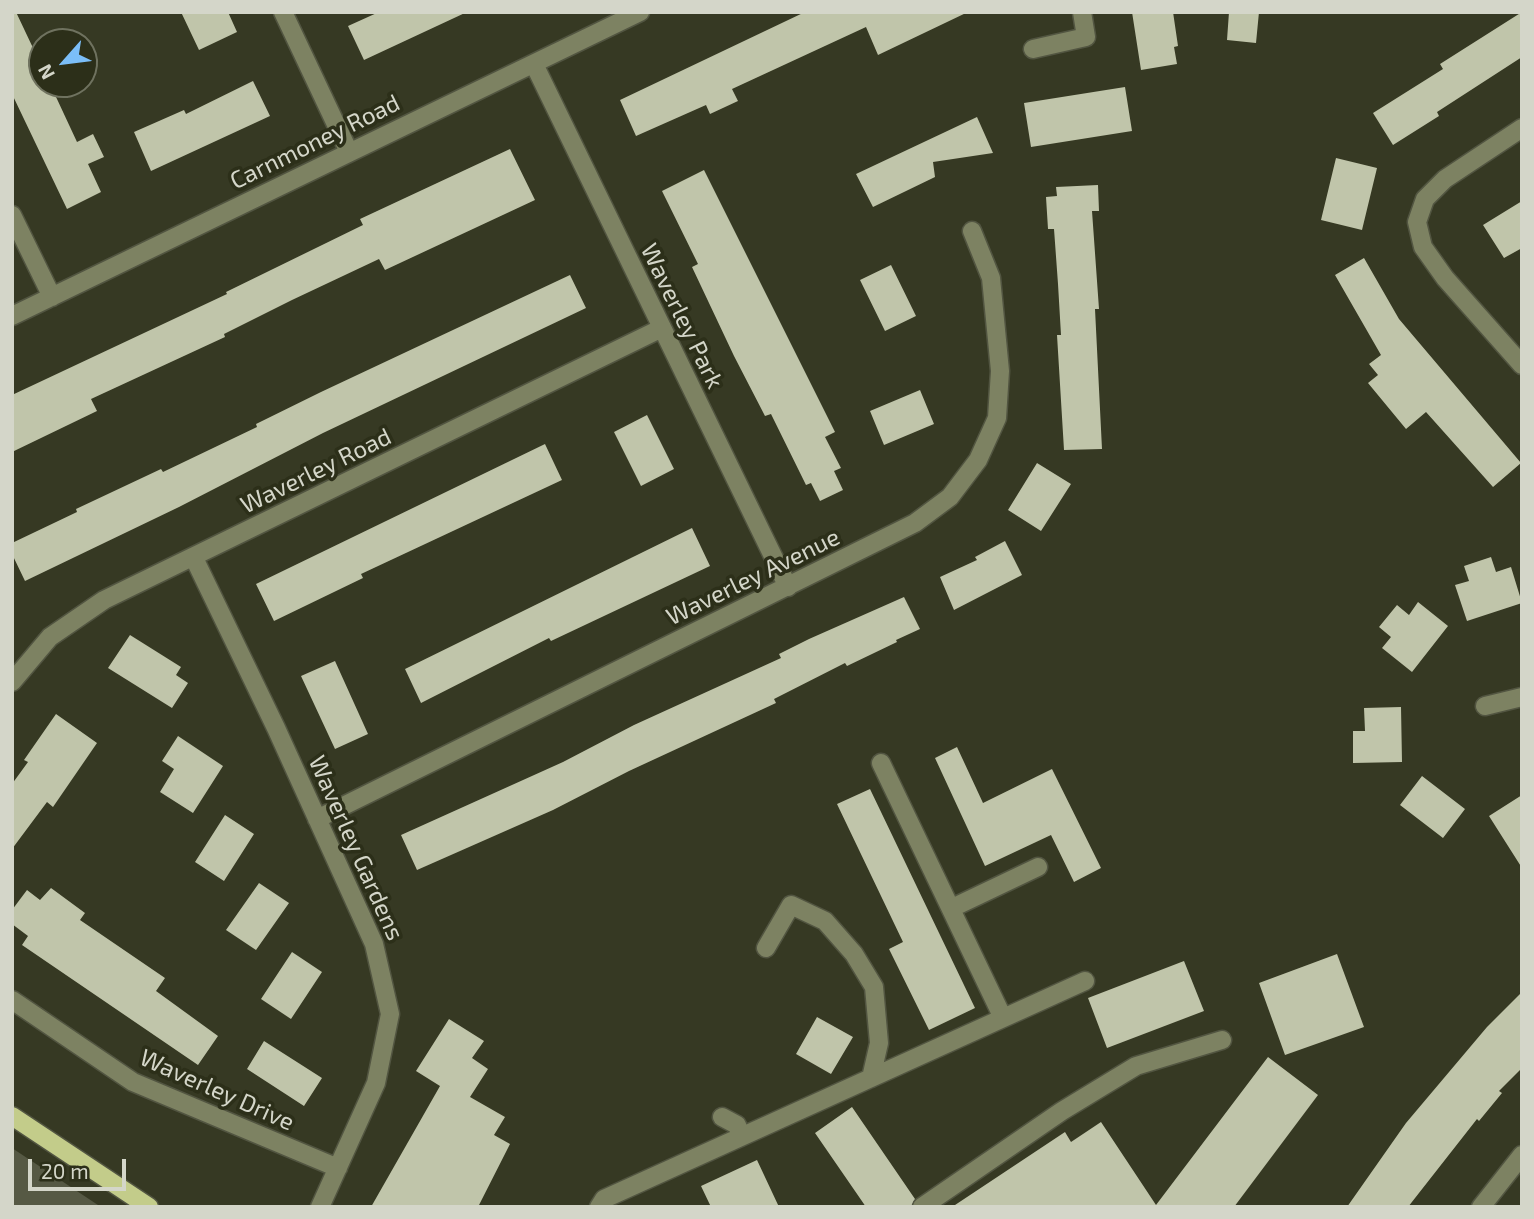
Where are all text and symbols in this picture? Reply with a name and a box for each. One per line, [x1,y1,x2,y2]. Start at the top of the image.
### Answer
north arrow [28,28,98,98]
text: N [32,61,59,84]
street label: Carnmoney Road [225,88,405,196]
street label: Waverley Park [634,239,730,393]
street label: Waverley Road [236,422,396,520]
street label: Waverley Avenue [662,523,844,631]
street label: Waverley Gardens [302,751,410,945]
street label: Waverley Drive [135,1043,299,1137]
scale bar [32,1146,130,1190]
text: 20 m [41,1158,89,1183]

